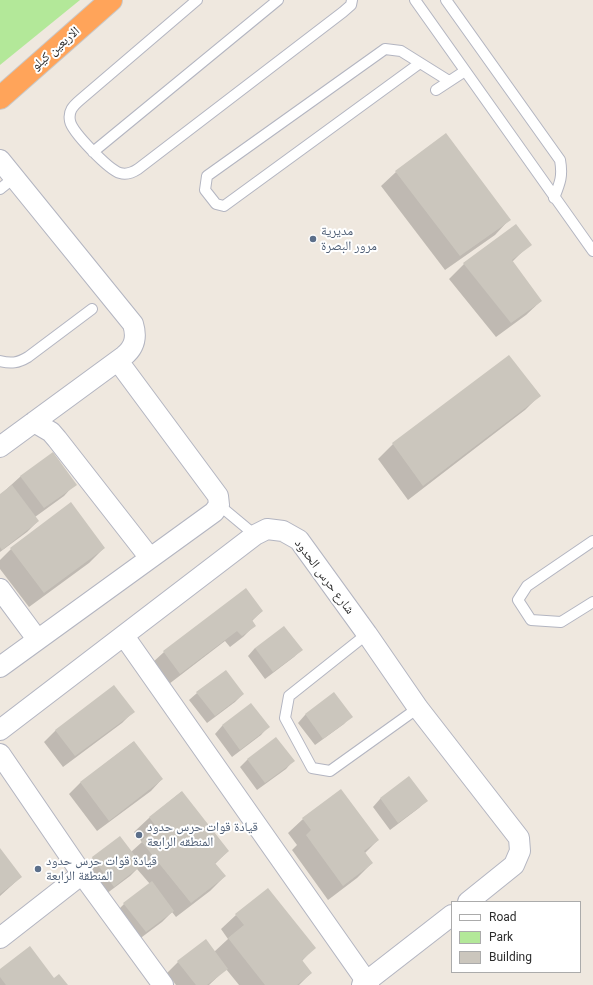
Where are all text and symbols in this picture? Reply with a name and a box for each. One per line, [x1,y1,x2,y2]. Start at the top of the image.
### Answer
street label: الاربعين كيلو [29,24,83,74]
place label: مديرية مرور البصرة [321,224,377,255]
marker: مديرية مرور البصرة [308,234,318,244]
street label: شارع حرس الحدود [291,536,357,618]
place label: قيادة قوات حرس حدود المنطقه الرابعة [147,820,258,851]
marker: قيادة قوات حرس حدود المنطقه الرابعة [134,830,144,840]
place label: قيادة قوات حرس حدود المنطقة الرابعة [46,854,157,885]
marker: قيادة قوات حرس حدود المنطقة الرابعة [33,864,43,874]
legend [451,901,581,973]
text: Road [489,910,517,924]
text: Park [489,930,513,944]
text: Building [489,950,532,964]

